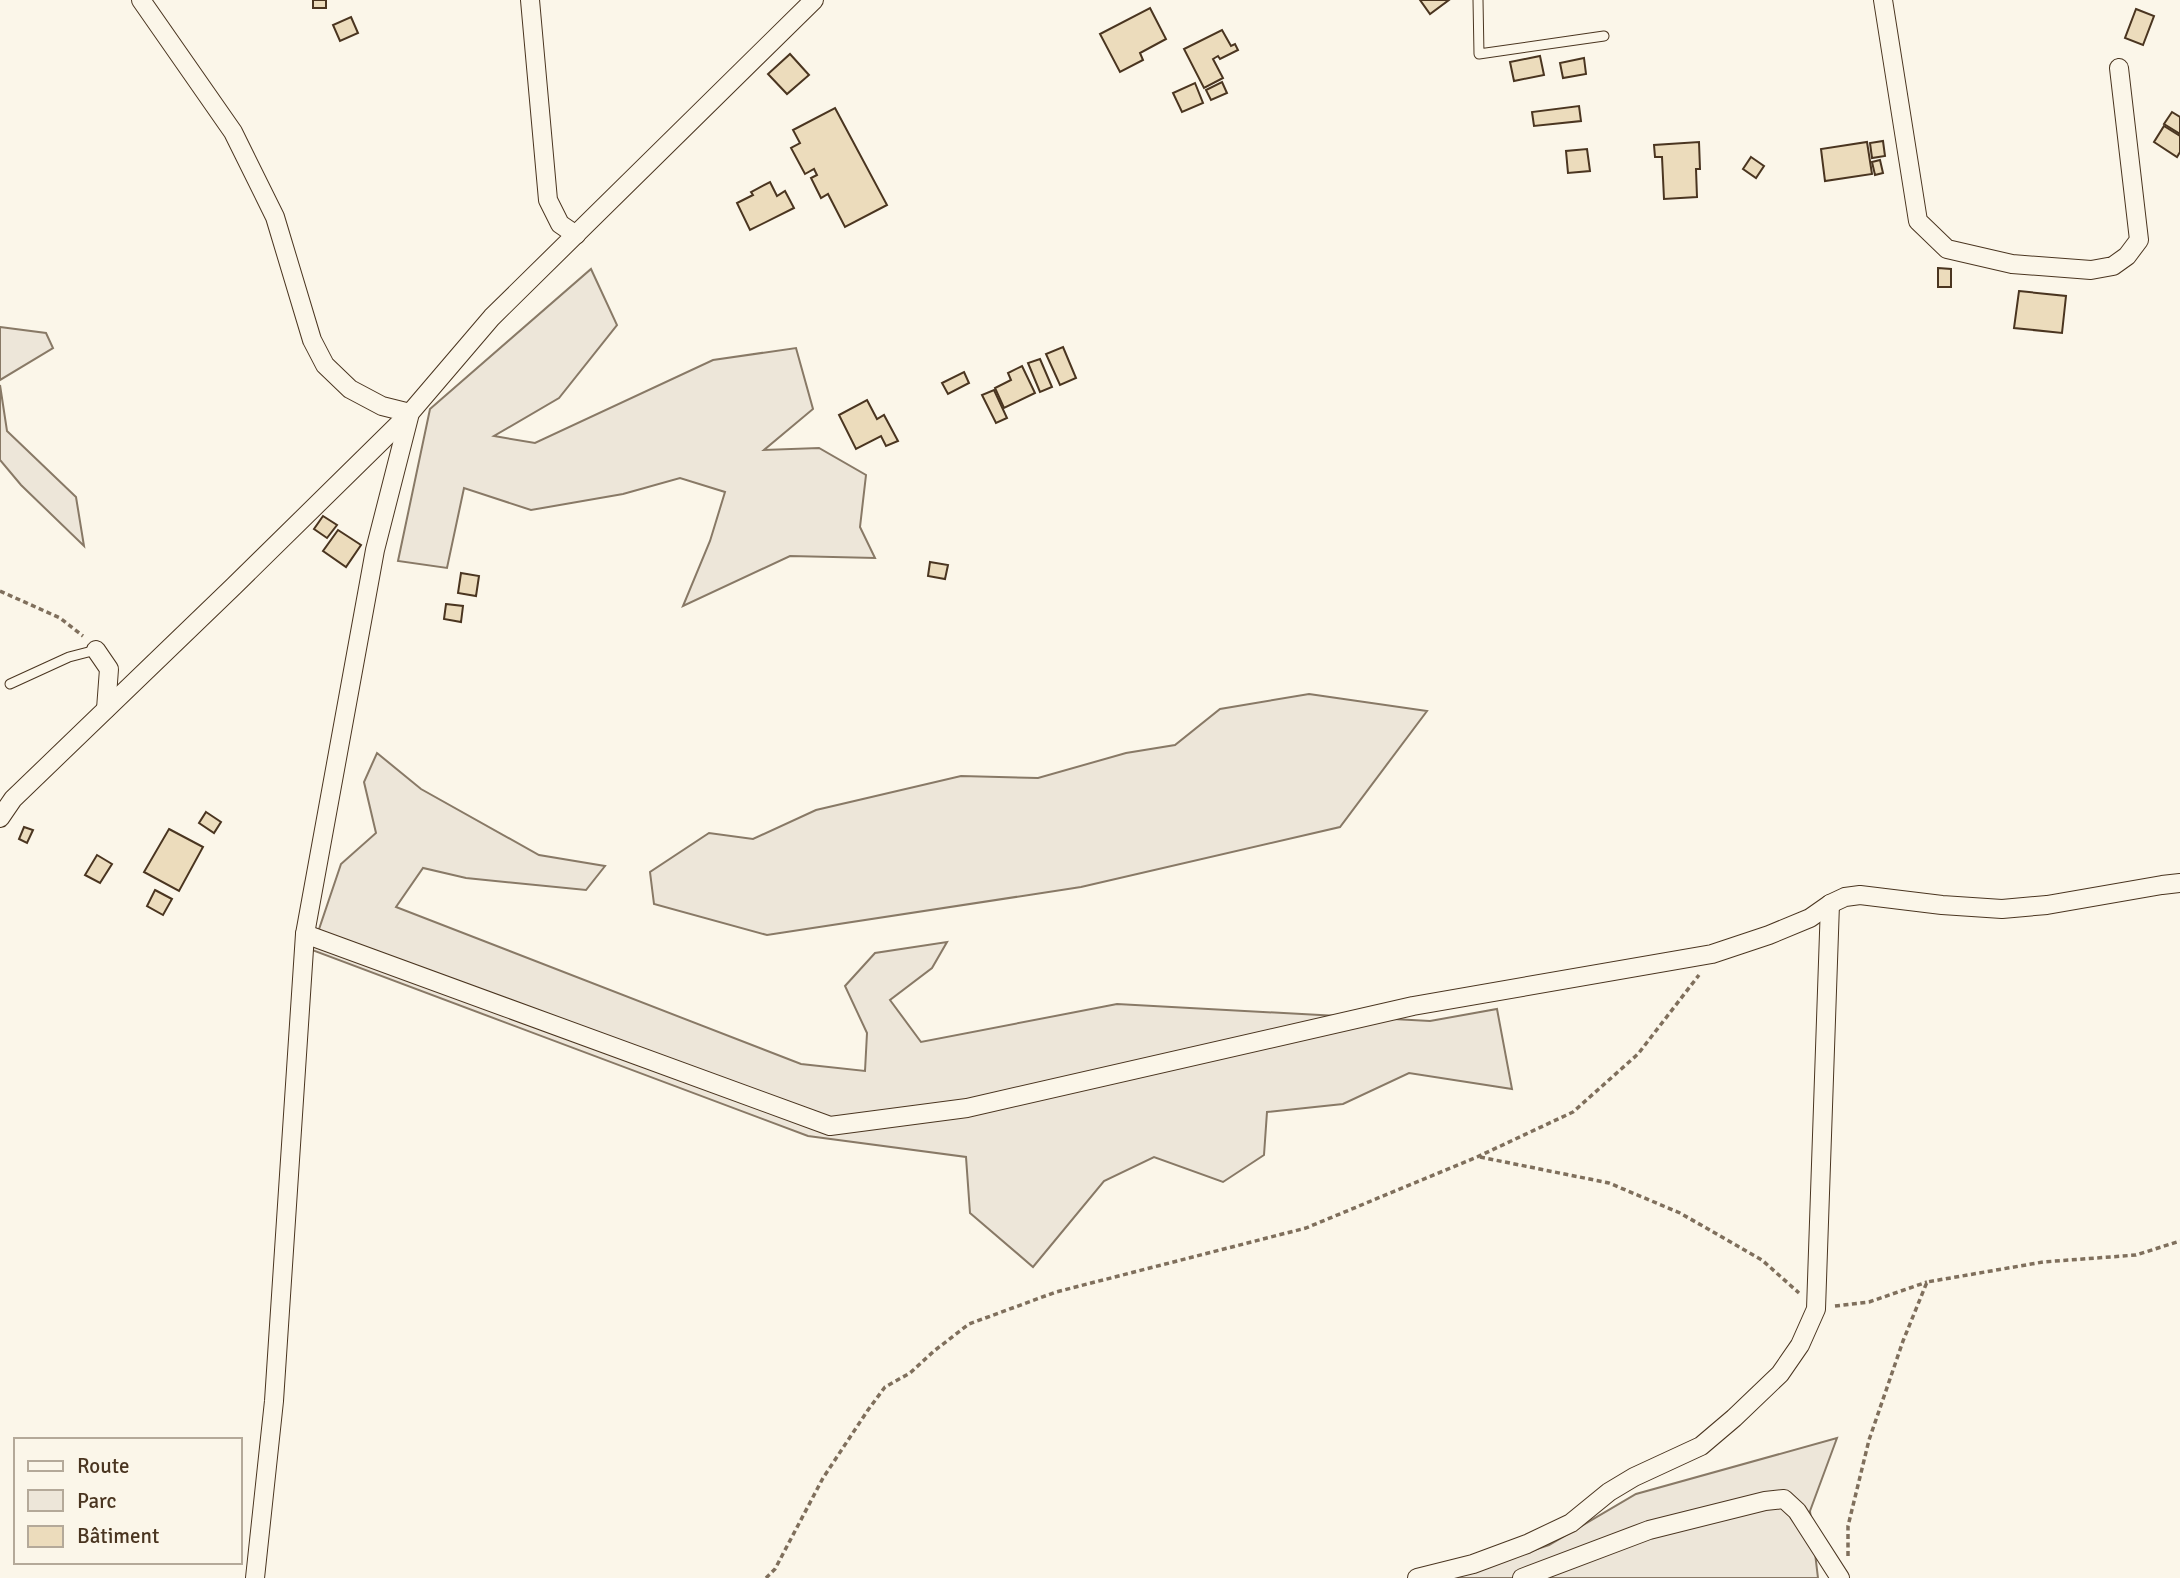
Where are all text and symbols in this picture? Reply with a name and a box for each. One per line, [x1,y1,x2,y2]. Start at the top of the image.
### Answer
legend [14,1438,242,1564]
text: Route [77,1453,129,1479]
text: Parc [77,1488,116,1514]
text: Bâtiment [77,1523,159,1549]

